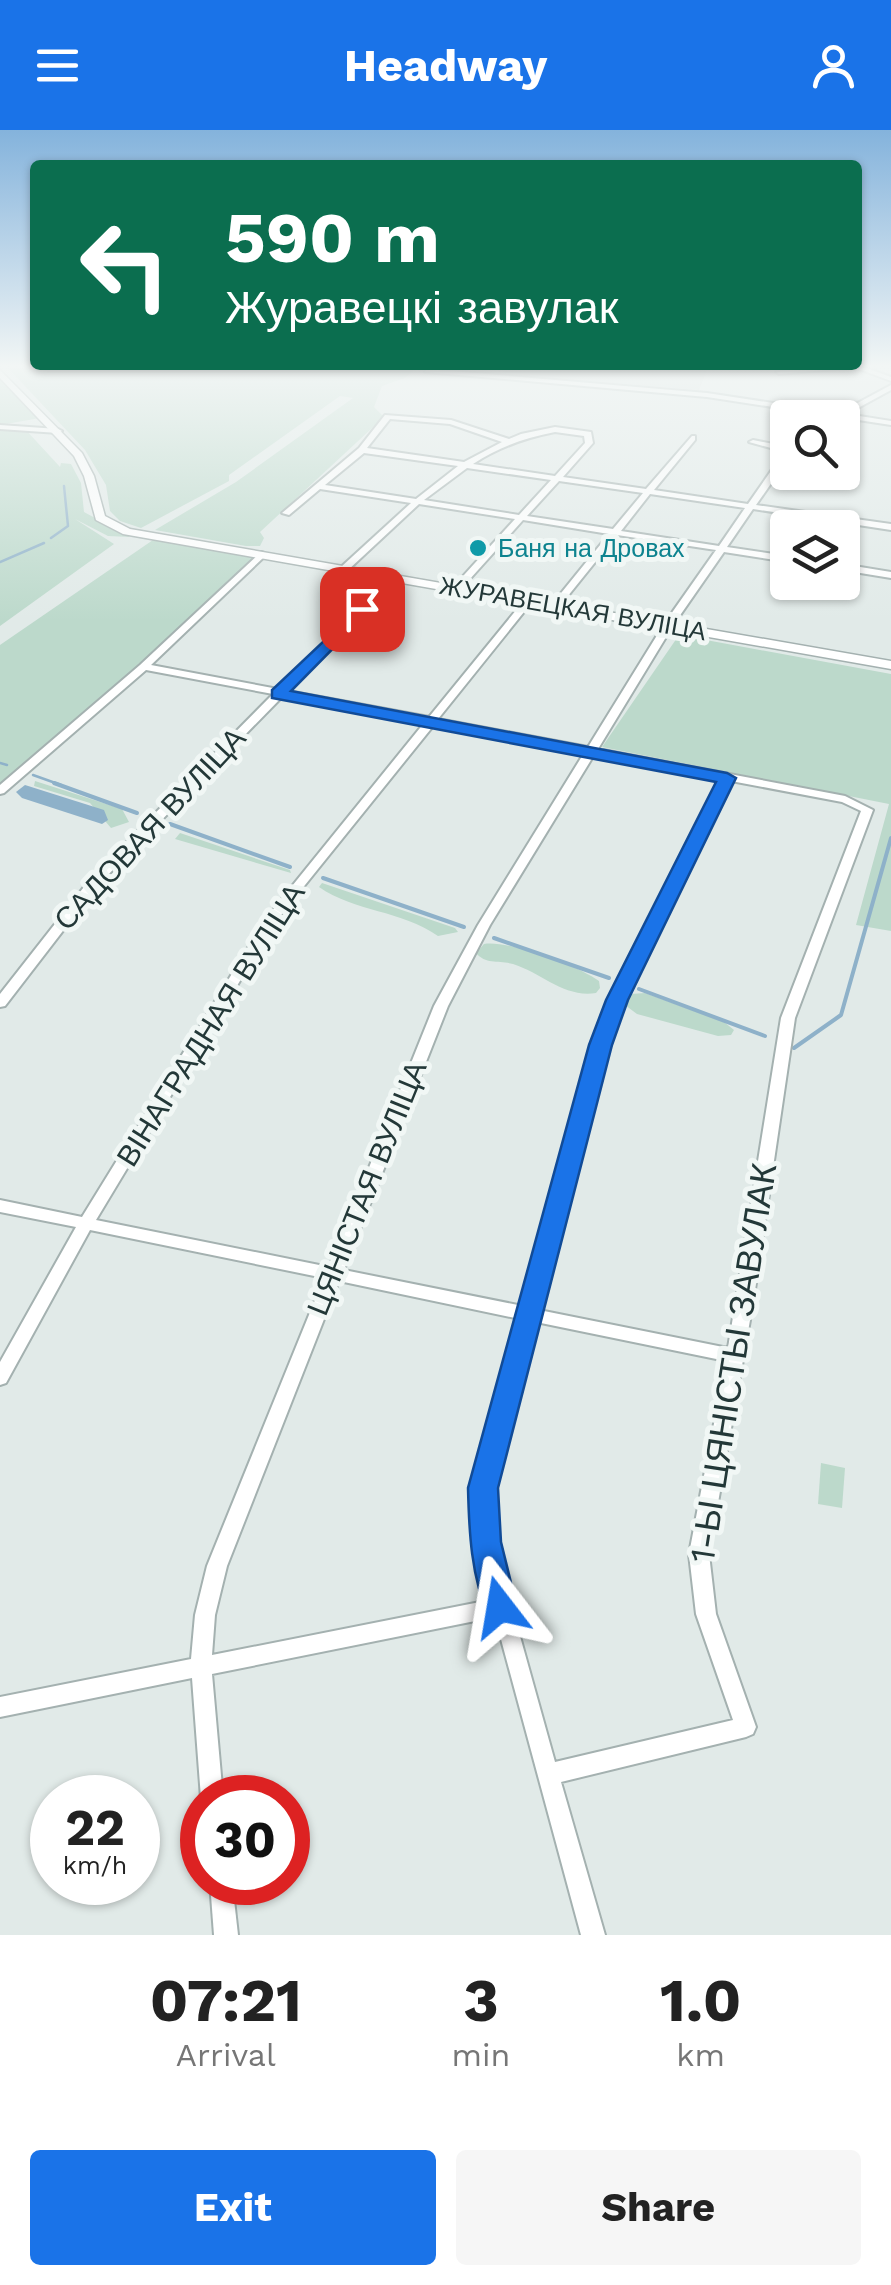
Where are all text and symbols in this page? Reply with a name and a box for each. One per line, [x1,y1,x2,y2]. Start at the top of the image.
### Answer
icon: menu [30,38,85,93]
icon: person [806,38,861,93]
text: Headway [344,39,547,92]
text: 590 m [225,197,440,279]
icon: left [60,200,190,330]
text: Журавецкі завулак [225,281,618,334]
map controls [770,400,860,600]
button: search [770,400,860,490]
button: layers [770,510,860,600]
place label: Баня на Дровах [498,534,685,563]
marker: Баня на Дровах [467,537,489,559]
pin [320,567,405,652]
street label: ЖУРАВЕЦКАЯ ВУЛІЦА [437,571,709,646]
icon: arrive [335,582,390,637]
street label: САДОВАЯ ВУЛІЦА [47,720,252,937]
street label: ВІНАГРАДНАЯ ВУЛІЦА [109,877,312,1172]
street label: ЦЯНІСТАЯ ВУЛІЦА [300,1056,434,1320]
street label: 1-Ы ЦЯНІСТЫ ЗАВУЛАК [681,1160,785,1566]
position arrow [448,1555,552,1659]
speed limit sign: 30 [180,1775,310,1905]
text: 22 [65,1798,125,1857]
text: km/h [63,1851,127,1880]
text: 07:21 [150,1965,302,2036]
text: 3 [463,1965,499,2036]
text: 1.0 [660,1965,741,2036]
text: Arrival [176,2036,276,2074]
text: min [452,2036,510,2074]
text: km [676,2036,725,2074]
button: Exit [30,2150,436,2265]
button: Share [456,2150,861,2265]

